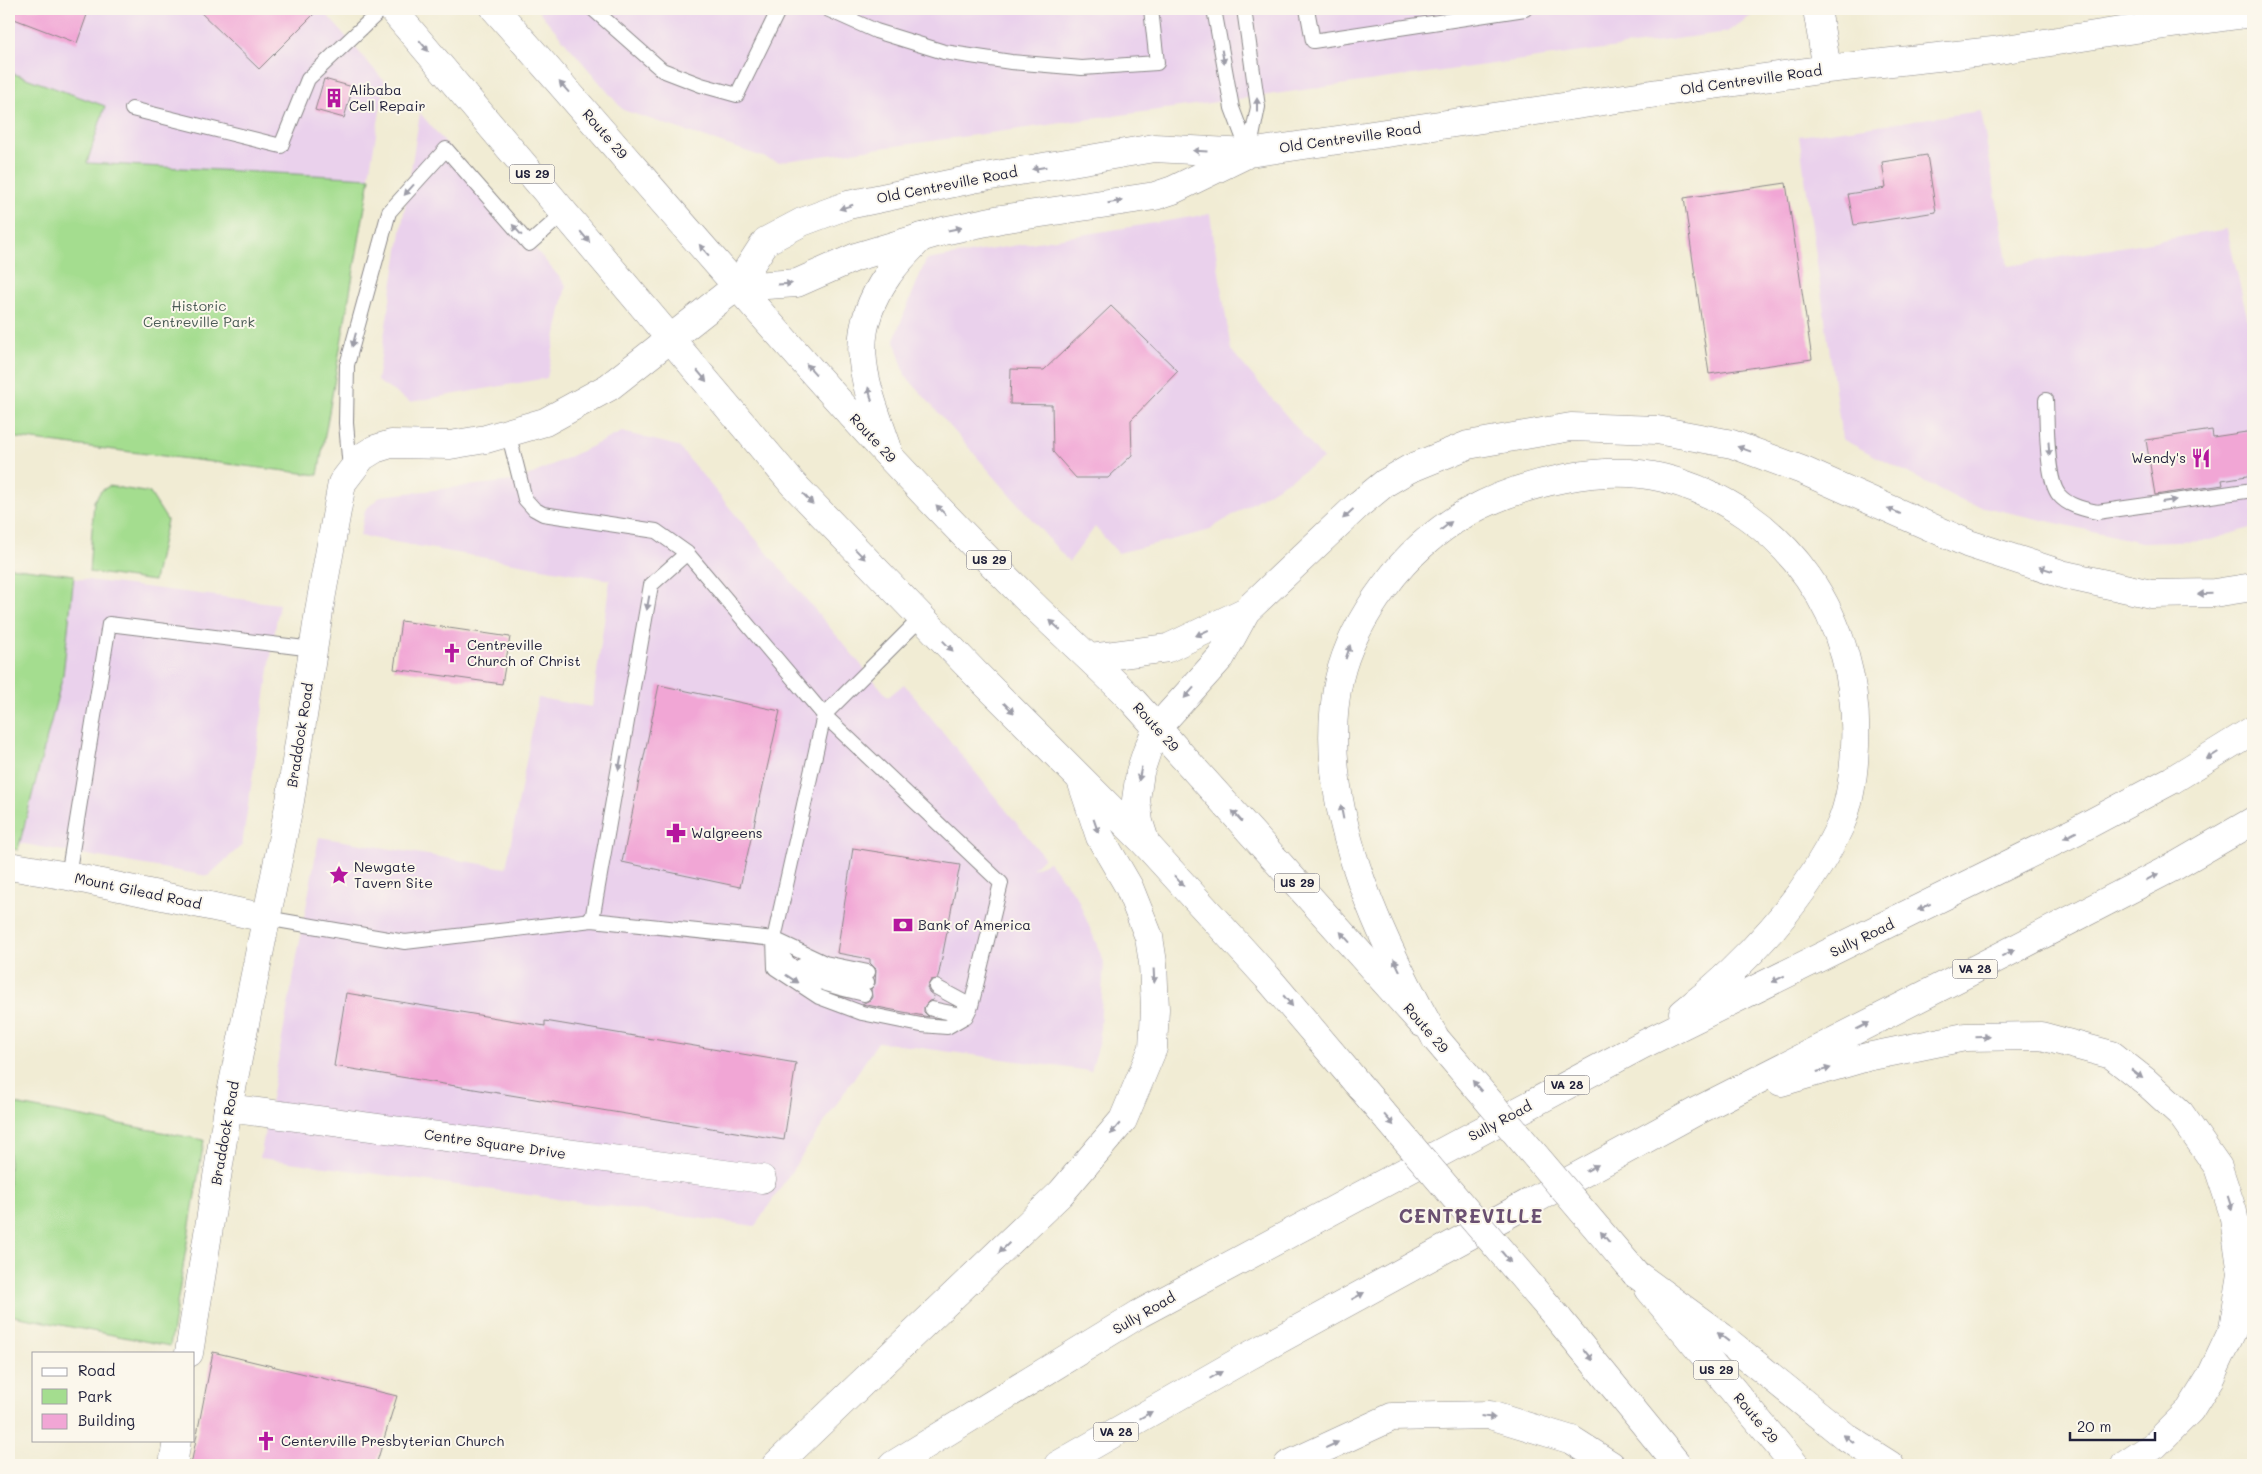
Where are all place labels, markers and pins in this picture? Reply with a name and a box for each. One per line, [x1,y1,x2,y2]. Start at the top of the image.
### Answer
place label: Alibaba Cell Repair [349,80,425,115]
building icon: Alibaba Cell Repair [323,87,345,109]
restaurant icon: Wendy's [2190,447,2212,469]
place label: Wendy's [2131,448,2186,467]
place label: Centreville Church of Christ [467,635,581,670]
church icon: Centreville Church of Christ [441,642,463,664]
pharmacy icon: Walgreens [665,822,687,844]
place label: Walgreens [691,823,763,842]
place label: Newgate Tavern Site [354,857,433,892]
place icon: Newgate Tavern Site [328,864,350,886]
bank icon: Bank of America [892,914,914,936]
place label: Bank of America [918,915,1031,934]
church icon: Centerville Presbyterian Church [255,1430,277,1452]
place label: Centerville Presbyterian Church [281,1431,504,1450]

